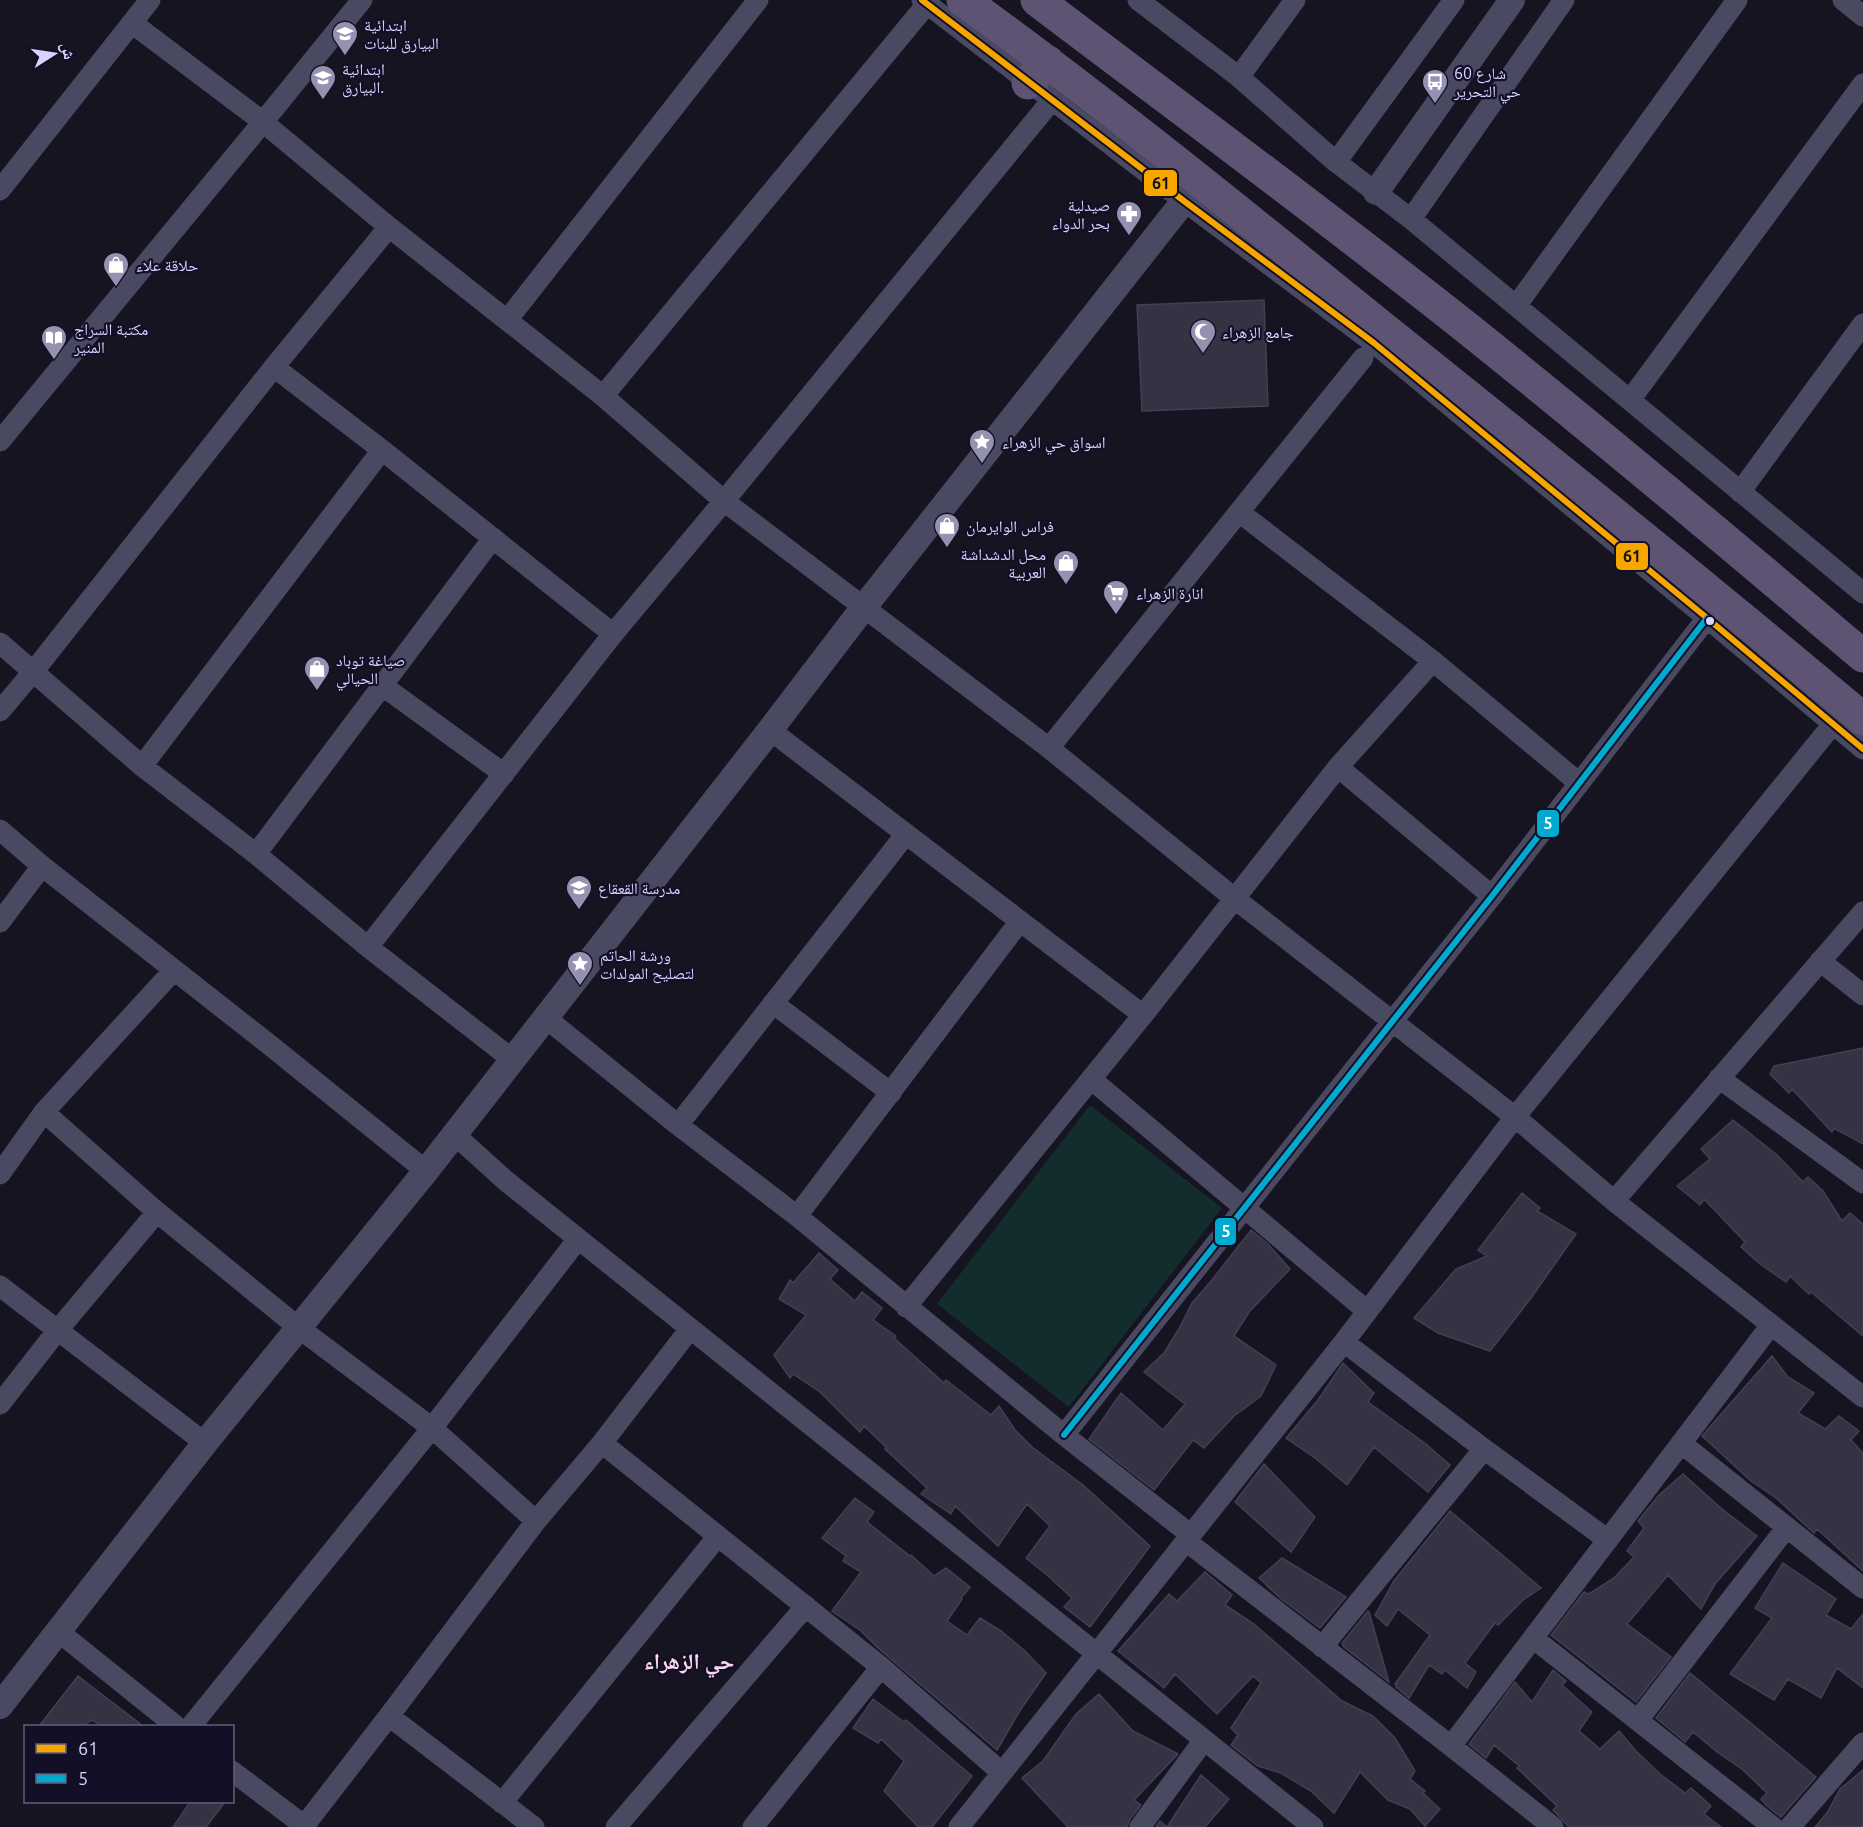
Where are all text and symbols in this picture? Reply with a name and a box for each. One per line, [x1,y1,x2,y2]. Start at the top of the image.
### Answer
place label: ابتدائية البيارق للبنات [364,16,439,54]
school or university icon: ابتدائية البيارق للبنات [330,19,360,57]
north arrow [24,24,84,84]
text: ش [57,41,79,61]
place label: ابتدائية البيارق. [342,60,385,98]
school or university icon: ابتدائية البيارق. [308,63,338,101]
place label: شارع 60 حي التحرير [1453,64,1521,104]
bus stop icon: شارع 60 حي التحرير [1420,67,1450,105]
line badge: 61 [1143,169,1178,197]
text: 61 [1152,174,1170,192]
place label: صيدلية بحر الدواء [1052,196,1110,233]
pharmacy icon: صيدلية بحر الدواء [1114,199,1144,237]
shop icon: حلاقة علاء [101,250,131,288]
place label: حلاقة علاء [136,256,198,274]
mosque icon: جامع الزهراء [1188,317,1218,355]
place label: مكتبة السراج المنير [73,320,148,357]
library icon: مكتبة السراج المنير [39,323,69,361]
place label: جامع الزهراء [1222,323,1294,343]
place icon: اسواق حي الزهراء [967,427,997,465]
place label: اسواق حي الزهراء [1002,433,1106,455]
shop icon: فراس الوايرمان [932,511,962,549]
place label: فراس الوايرمان [966,517,1054,537]
line badge: 61 [1615,542,1649,571]
place label: محل الدشداشة العربية [960,545,1046,582]
text: 61 [1623,547,1641,565]
shop icon: محل الدشداشة العربية [1051,548,1081,586]
supermarket icon: انارة الزهراء [1101,578,1131,616]
place label: انارة الزهراء [1136,584,1204,603]
unlabelled marker [1704,615,1716,627]
place label: صياغة توباد الحيالي [336,651,405,691]
shop icon: صياغة توباد الحيالي [302,654,332,692]
line badge: 5 [1536,809,1560,838]
text: 5 [1543,814,1553,832]
school or university icon: مدرسة القعقاع [564,873,594,911]
place label: مدرسة القعقاع [598,879,680,899]
place label: ورشة الحاتم لتصليح المولدات [600,946,694,984]
place icon: ورشة الحاتم لتصليح المولدات [565,949,595,987]
line badge: 5 [1214,1217,1237,1246]
text: 5 [1221,1222,1231,1240]
district label: حي الزهراء [644,1648,734,1678]
legend [24,1725,234,1803]
text: 61 [78,1738,98,1758]
text: 5 [78,1768,88,1788]

